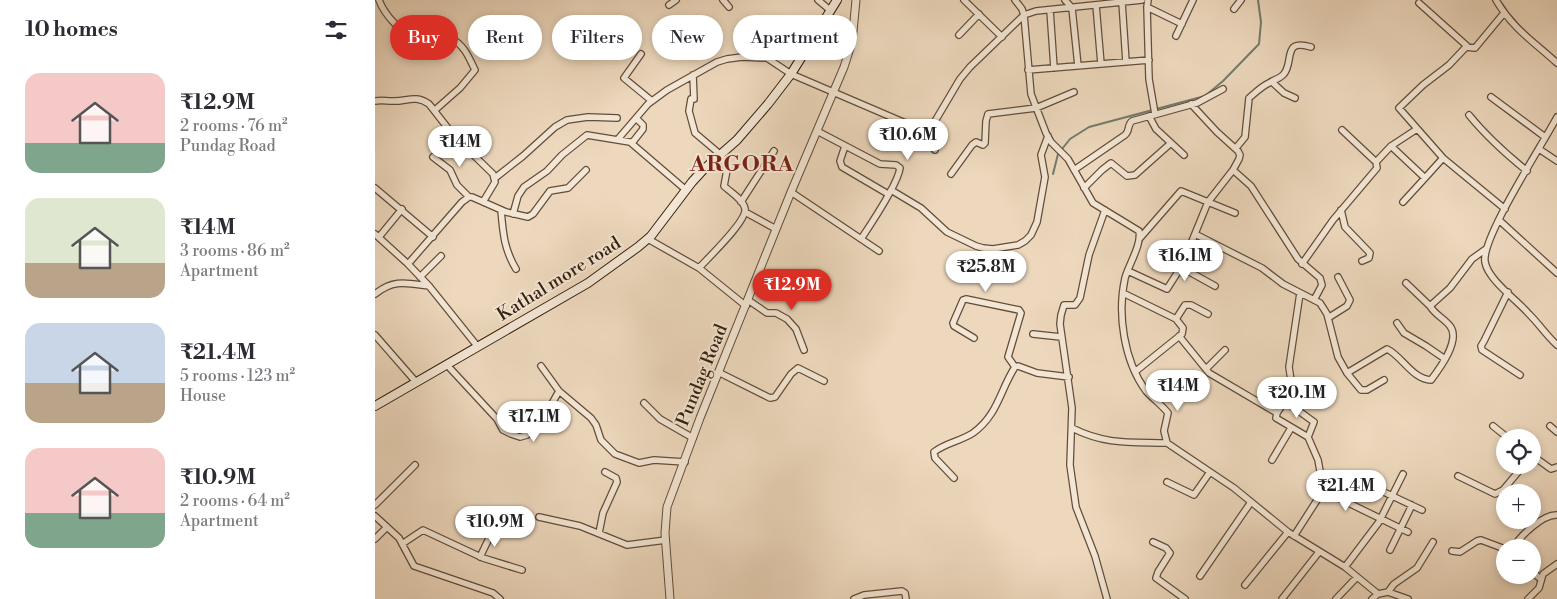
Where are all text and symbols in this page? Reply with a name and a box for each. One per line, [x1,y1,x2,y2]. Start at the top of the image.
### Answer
chip: Buy [390,15,458,60]
chip: Rent [468,15,542,60]
chip: Filters [552,15,642,60]
chip: New [652,15,723,60]
chip: Apartment [733,15,857,60]
icon: filters [322,16,350,44]
text: 10 homes [25,17,118,43]
text: ₹12.9M [180,90,255,116]
icon: home [65,93,125,153]
text: 2 rooms · 76 m² [180,116,288,136]
pin: ₹10.6M [867,119,949,161]
text: ₹10.6M [879,125,937,145]
pin: ₹14M [430,126,490,168]
text: ₹14M [439,132,481,152]
text: Pundag Road [180,136,276,156]
district label: ARGORA [689,151,795,178]
text: ₹14M [180,215,235,241]
icon: home [65,218,125,278]
street label: Kathal more road [493,231,626,326]
pin: ₹16.1M [1144,240,1226,282]
text: 3 rooms · 86 m² [180,241,290,261]
text: ₹16.1M [1158,246,1212,266]
pin: ₹25.8M [945,250,1027,293]
text: ₹25.8M [957,257,1016,277]
text: Apartment [180,261,259,281]
pin: ₹12.9M [751,268,833,311]
text: ₹12.9M [764,275,820,295]
street label: Pundag Road [671,320,733,429]
text: ₹21.4M [180,340,256,366]
icon: home [65,343,125,403]
text: 5 rooms · 123 m² [180,366,295,386]
pin: ₹14M [1148,370,1208,412]
text: ₹14M [1157,376,1199,396]
pin: ₹20.1M [1256,376,1338,419]
text: ₹20.1M [1268,383,1326,403]
text: House [180,386,226,406]
pin: ₹17.1M [493,400,575,443]
text: ₹17.1M [508,407,560,427]
map controls [1496,429,1541,584]
button: locate [1496,429,1541,474]
text: ₹10.9M [180,465,256,491]
icon: home [65,468,125,528]
pin: ₹21.4M [1305,470,1387,512]
text: ₹21.4M [1317,476,1375,496]
button: + [1496,484,1541,529]
text: 2 rooms · 64 m² [180,491,290,511]
pin: ₹10.9M [454,506,536,548]
text: Apartment [180,511,259,531]
text: ₹10.9M [466,512,524,532]
button: − [1496,539,1541,584]

